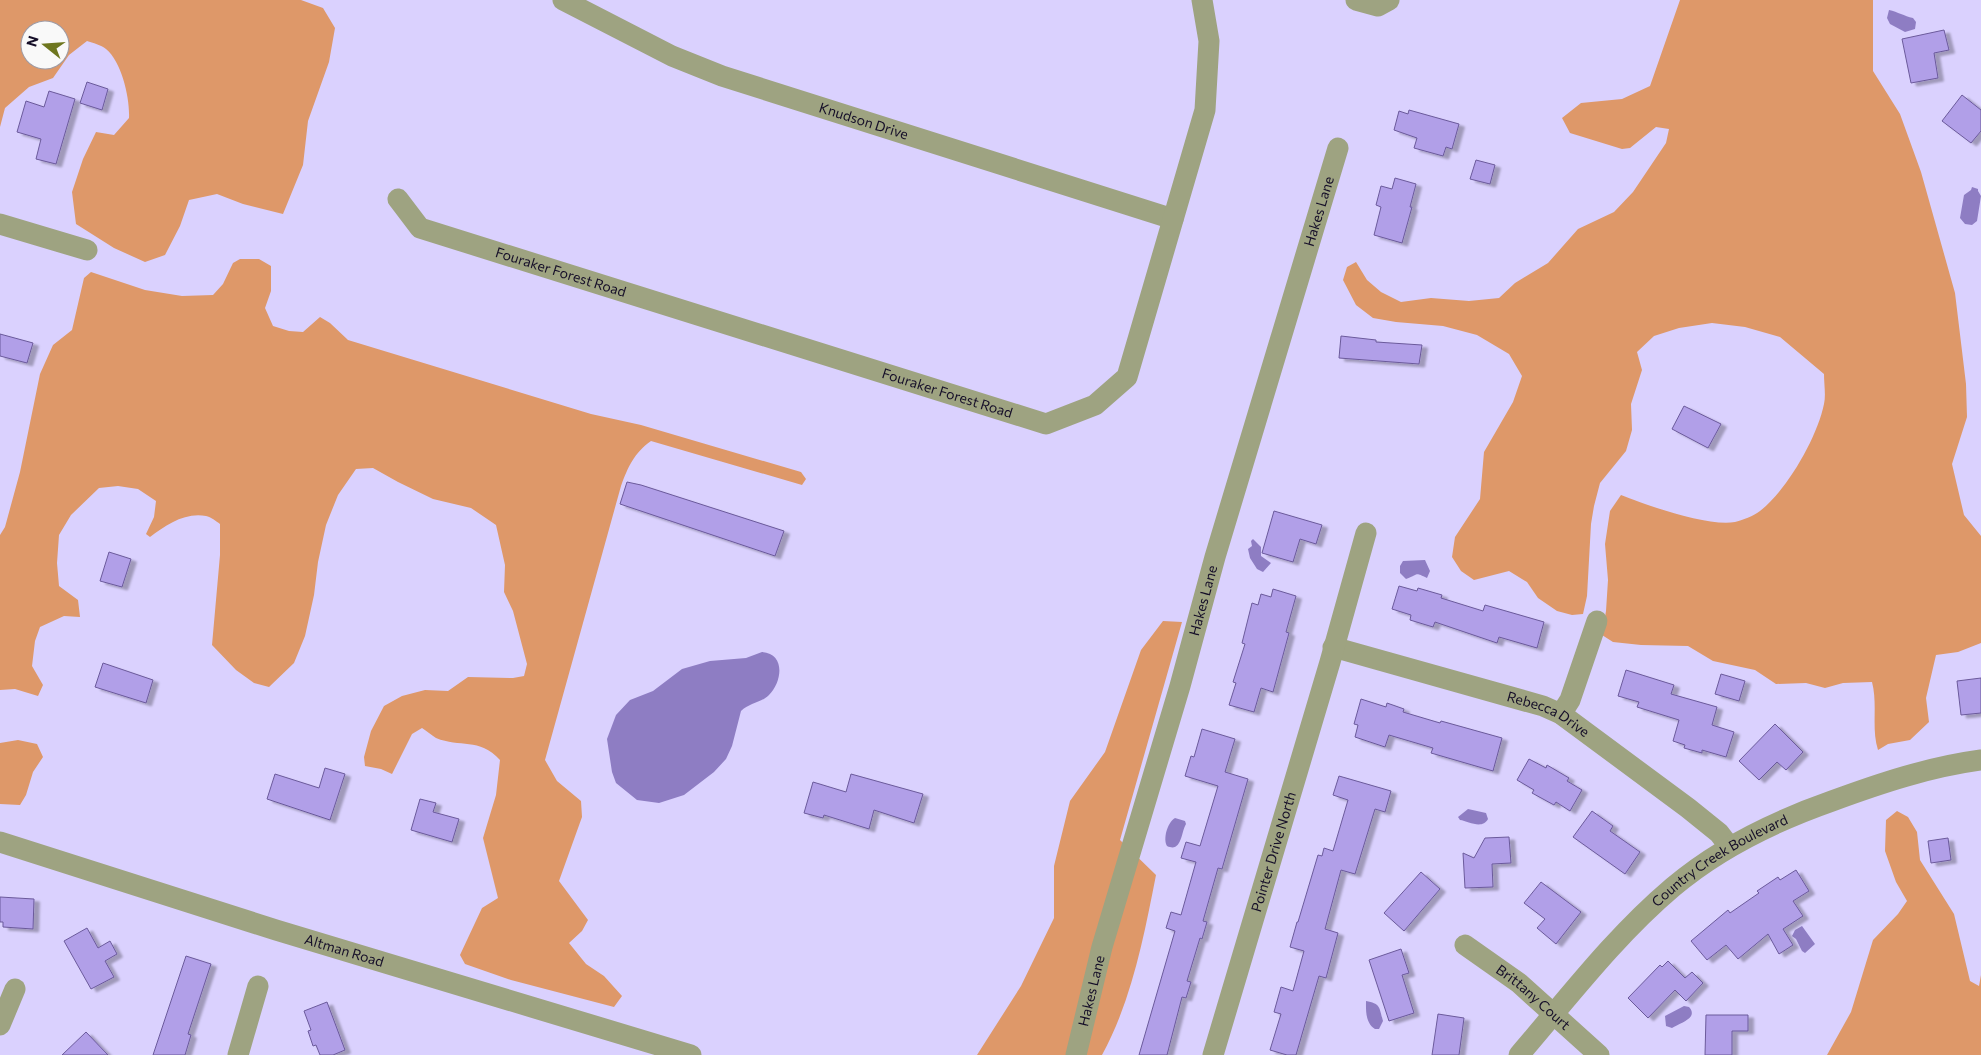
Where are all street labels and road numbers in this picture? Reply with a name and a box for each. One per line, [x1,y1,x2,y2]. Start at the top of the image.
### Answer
street label: Knudson Drive [817,98,911,143]
street label: Hakes Lane [1300,174,1337,248]
street label: Fouraker Forest Road [494,243,628,300]
street label: Fouraker Forest Road [880,364,1015,421]
street label: Hakes Lane [1185,563,1220,638]
street label: Rebecca Drive [1505,687,1593,740]
street label: Pointer Drive North [1247,789,1299,914]
street label: Country Creek Boulevard [1648,810,1790,910]
street label: Altman Road [303,930,386,970]
street label: Hakes Lane [1074,954,1108,1028]
street label: Brittany Court [1493,961,1574,1033]

